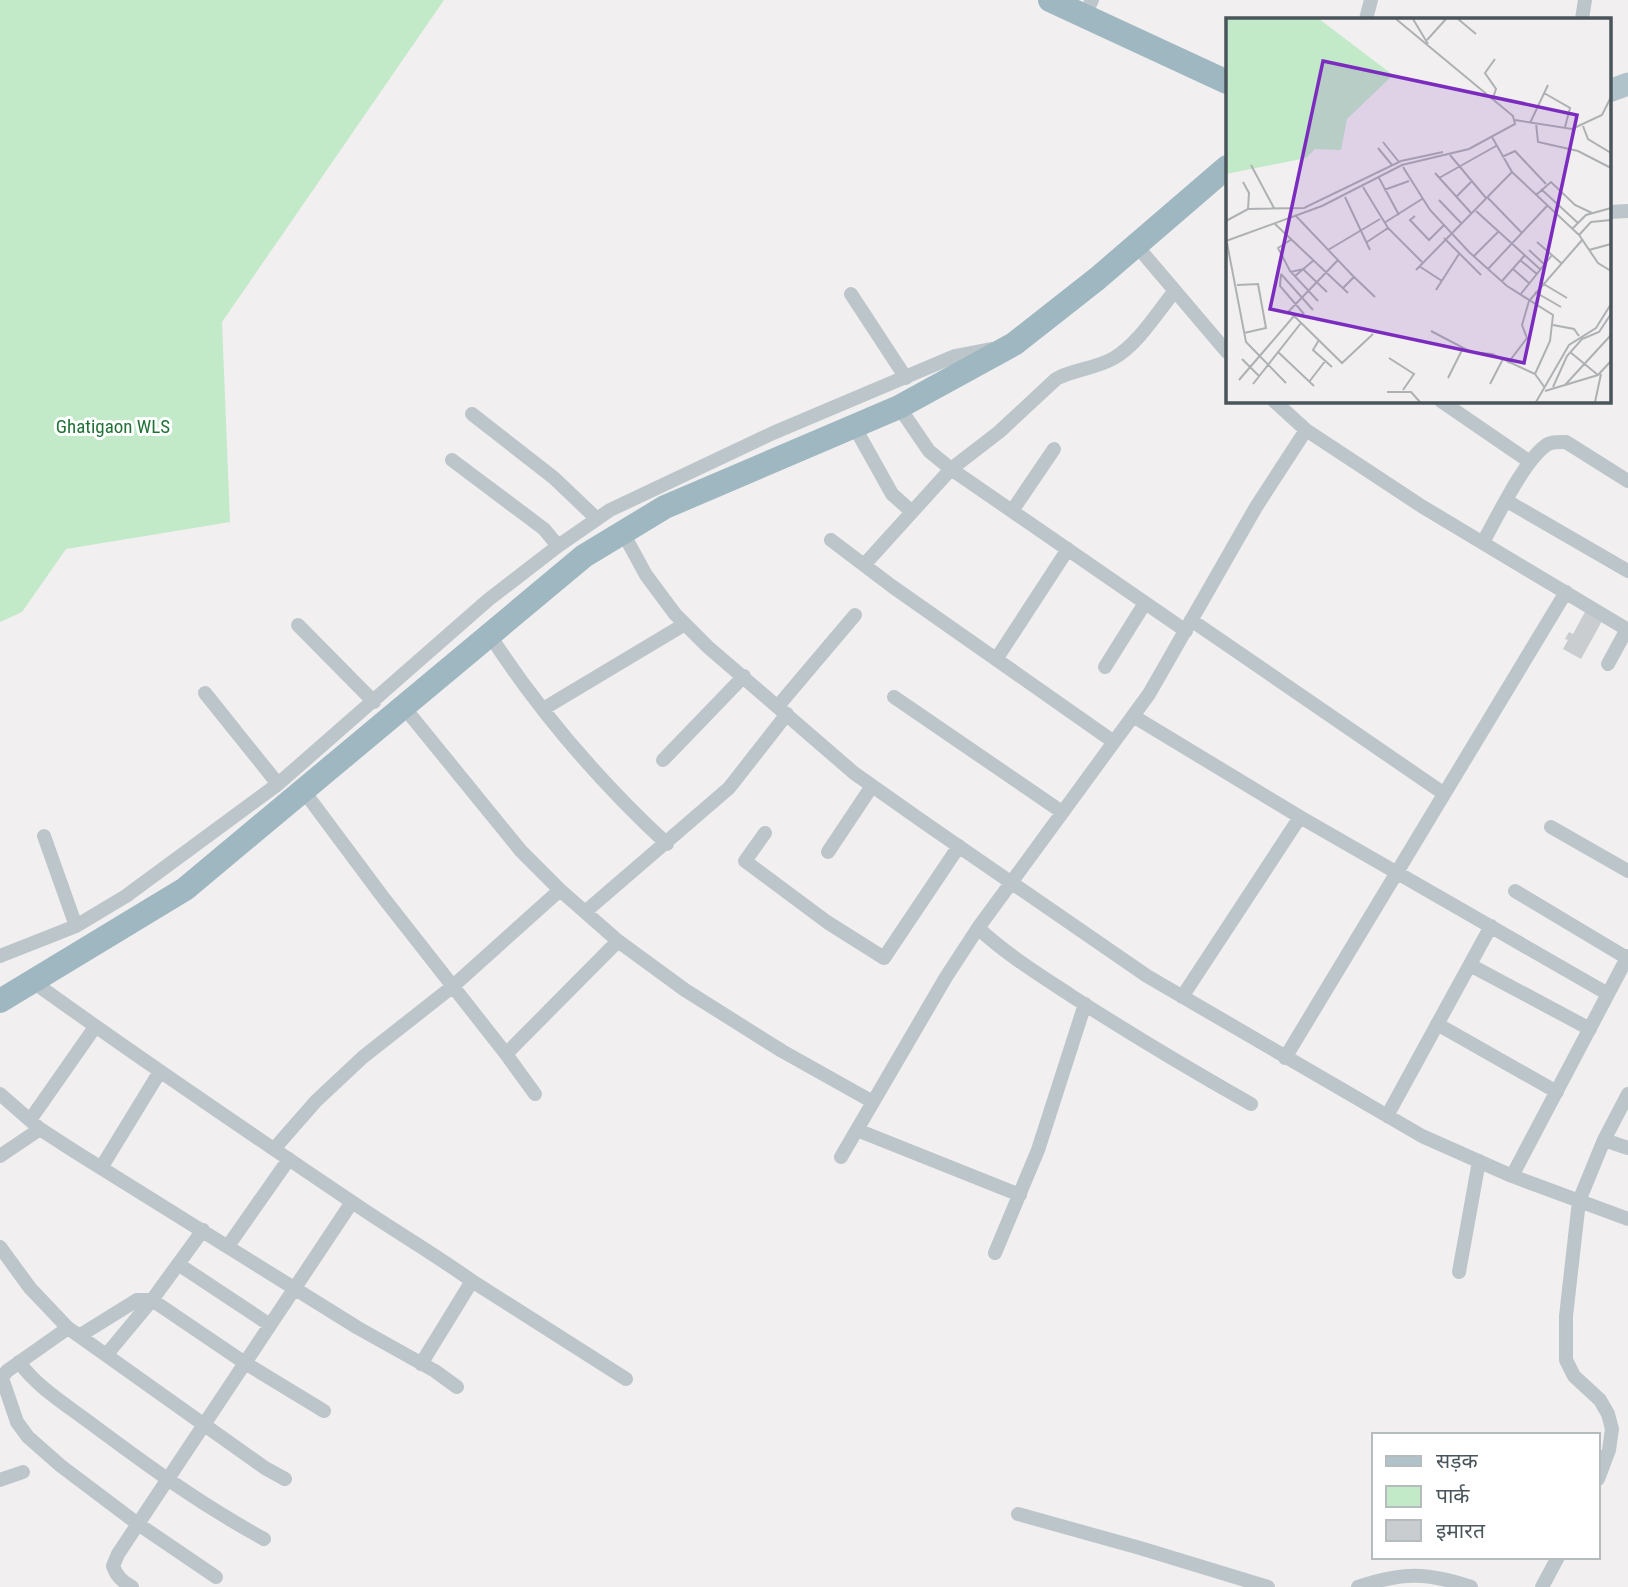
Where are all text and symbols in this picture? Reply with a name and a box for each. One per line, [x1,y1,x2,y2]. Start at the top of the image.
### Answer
inset map [1226,18,1610,402]
park label: Ghatigaon WLS [56,415,170,438]
legend [1372,1433,1600,1559]
text: सड़क [1436,1449,1478,1473]
text: पार्क [1436,1484,1470,1508]
text: इमारत [1436,1519,1486,1543]

